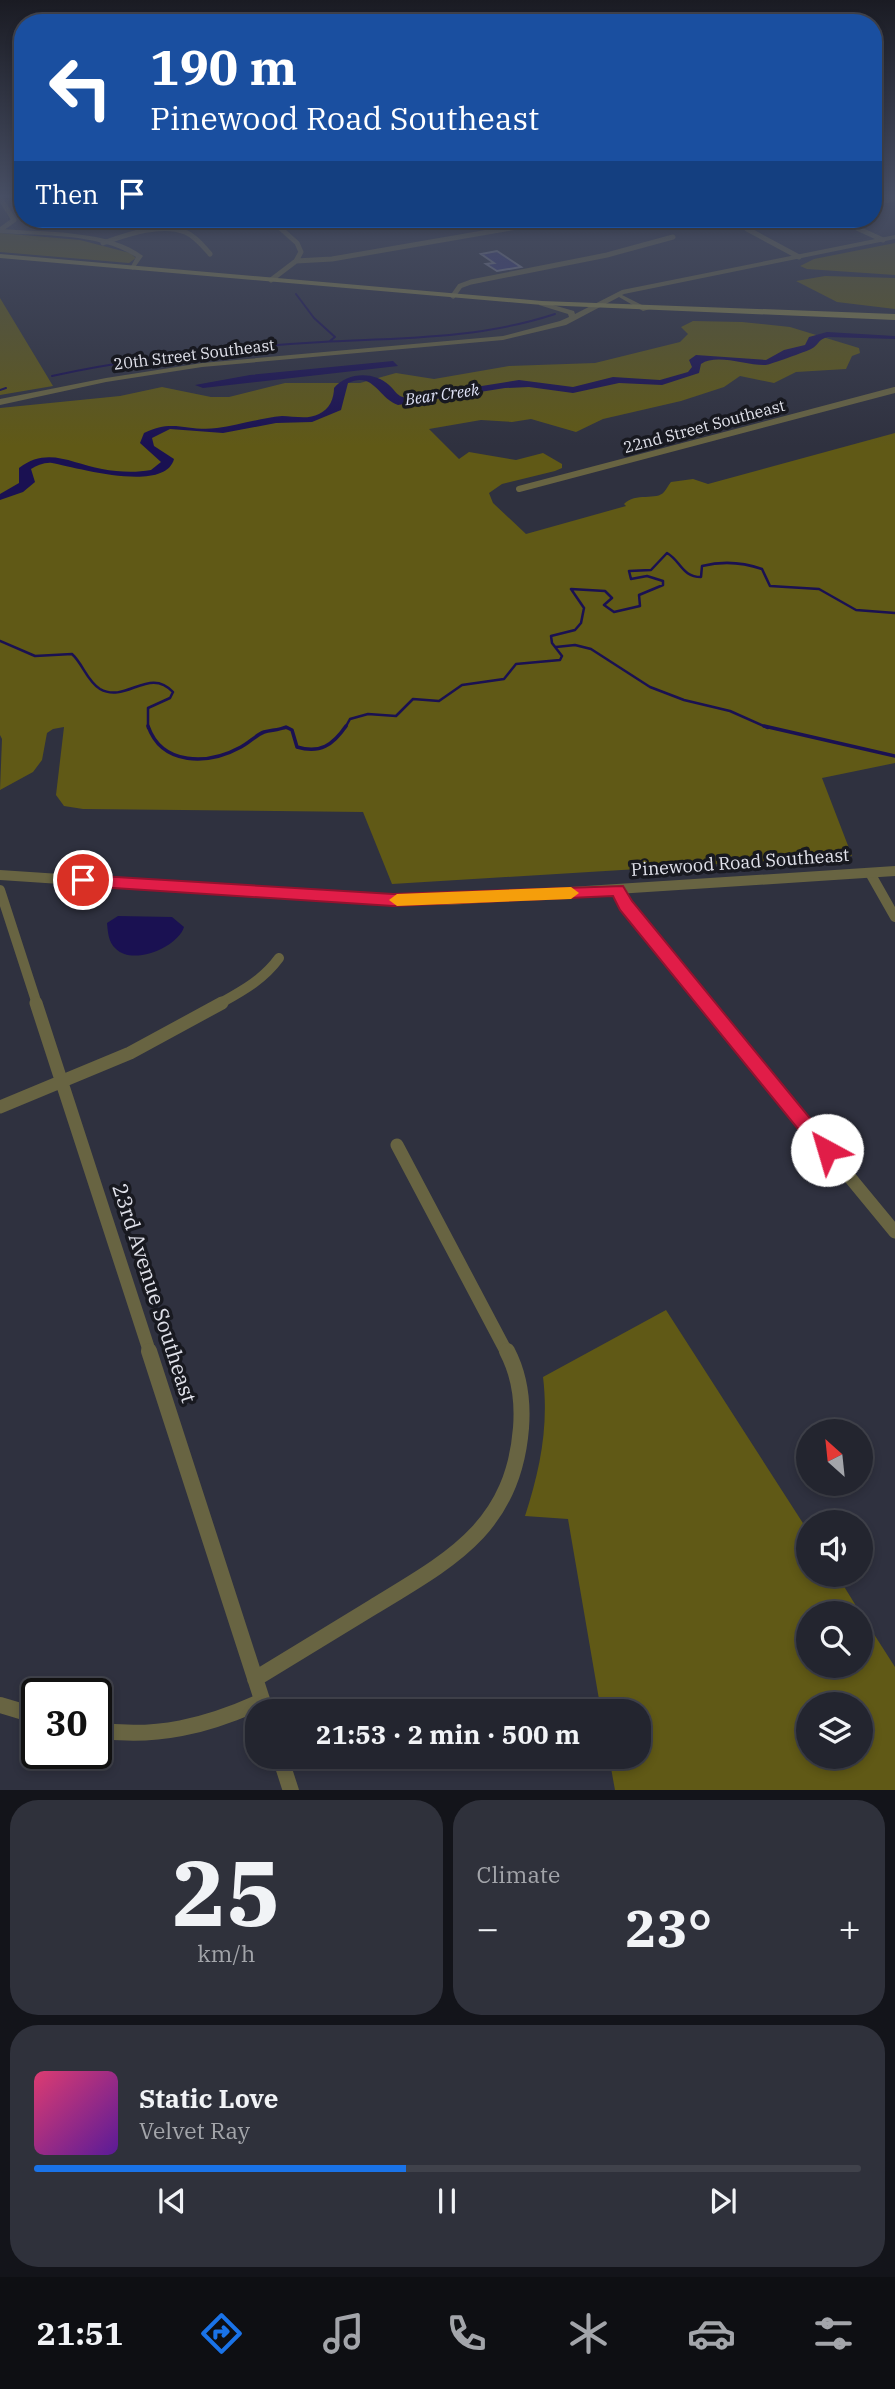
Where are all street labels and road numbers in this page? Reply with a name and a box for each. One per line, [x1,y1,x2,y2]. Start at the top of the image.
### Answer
street label: 20th Street Southeast [112,334,276,374]
street label: 22nd Street Southeast [621,395,787,457]
street label: Pinewood Road Southeast [630,843,850,881]
street label: 23rd Avenue Southeast [106,1180,204,1406]

